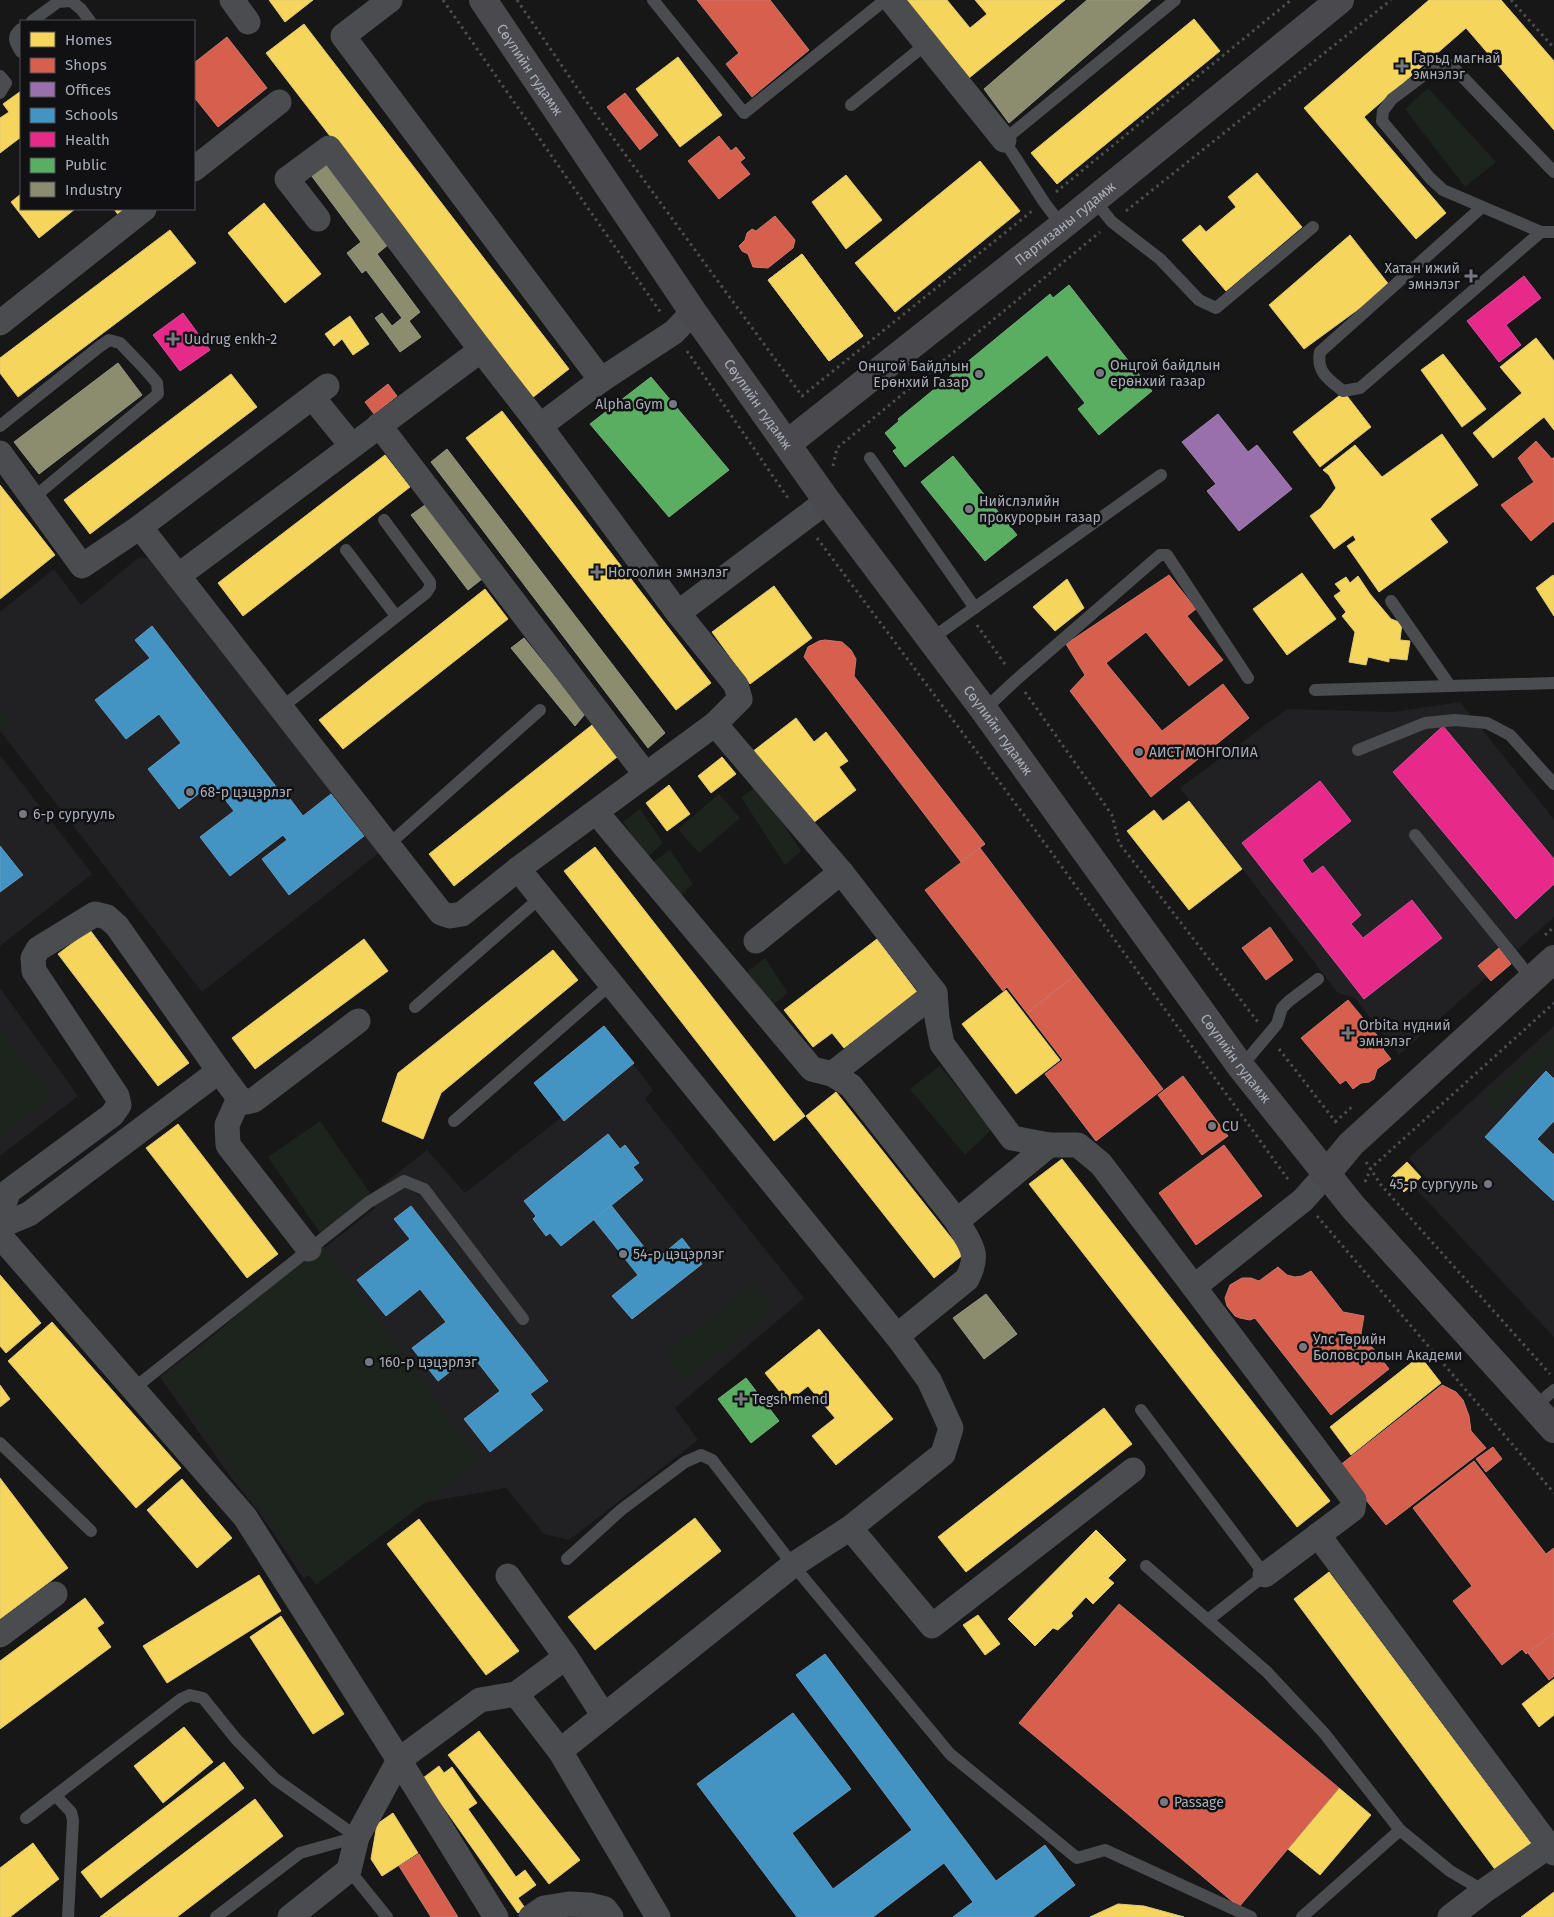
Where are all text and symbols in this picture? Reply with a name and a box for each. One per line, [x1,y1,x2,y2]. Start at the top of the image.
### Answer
legend [20,20,195,210]
street label: Сөүлийн гудамж [493,21,567,119]
text: Homes [65,31,112,49]
place label: Гарьд магнай эмнэлэг [1413,50,1501,83]
text: Shops [65,56,107,74]
marker: Гарьд магнай эмнэлэг [1395,59,1409,73]
text: Offices [65,81,111,99]
text: Schools [65,106,118,124]
text: Health [65,131,110,149]
text: Public [65,156,107,174]
street label: Партизаны гудамж [1011,178,1119,269]
text: Industry [65,181,122,199]
place label: Хатан ижий эмнэлэг [1385,260,1460,293]
marker: Хатан ижий эмнэлэг [1464,269,1478,283]
place label: Uudrug enkh-2 [184,331,277,348]
marker: Uudrug enkh-2 [166,332,180,346]
street label: Сөүлийн гудамж [720,356,796,453]
place label: Онцгой байдлын ерөнхий газар [1110,357,1221,390]
place label: Онцгой Байдлын Ерөнхий Газар [858,358,969,391]
marker: Онцгой байдлын ерөнхий газар [1094,367,1106,379]
marker: Онцгой Байдлын Ерөнхий Газар [973,368,985,380]
place label: Alpha Gym [595,396,663,413]
marker: Alpha Gym [667,398,679,410]
place label: Нийслэлийн прокурорын газар [979,493,1101,526]
marker: Нийслэлийн прокурорын газар [963,503,975,515]
place label: Ногоолин эмнэлэг [608,564,728,581]
marker: Ногоолин эмнэлэг [590,565,604,579]
street label: Сөүлийн гудамж [960,682,1037,779]
place label: АИСТ МОНГОЛИА [1149,744,1258,761]
marker: АИСТ МОНГОЛИА [1133,746,1145,758]
place label: 68-р цэцэрлэг [200,784,292,801]
marker: 68-р цэцэрлэг [184,786,196,798]
place label: 6-р сургууль [33,806,115,823]
marker: 6-р сургууль [17,808,29,820]
street label: Сөүлийн гудамж [1197,1010,1275,1106]
place label: Orbita нүдний эмнэлэг [1359,1017,1451,1050]
marker: Orbita нүдний эмнэлэг [1341,1026,1355,1040]
place label: CU [1222,1118,1239,1135]
marker: CU [1206,1120,1218,1132]
place label: 45-р сургууль [1389,1176,1478,1193]
marker: 45-р сургууль [1482,1178,1494,1190]
place label: 54-р цэцэрлэг [633,1246,724,1263]
marker: 54-р цэцэрлэг [617,1248,629,1260]
place label: Улс Төрийн Боловсролын Академи [1313,1331,1463,1364]
marker: Улс Төрийн Боловсролын Академи [1297,1341,1309,1353]
place label: 160-р цэцэрлэг [379,1354,477,1371]
marker: 160-р цэцэрлэг [363,1356,375,1368]
place label: Tegsh mend [752,1391,828,1408]
marker: Tegsh mend [734,1392,748,1406]
place label: Passage [1174,1794,1224,1811]
marker: Passage [1158,1796,1170,1808]

